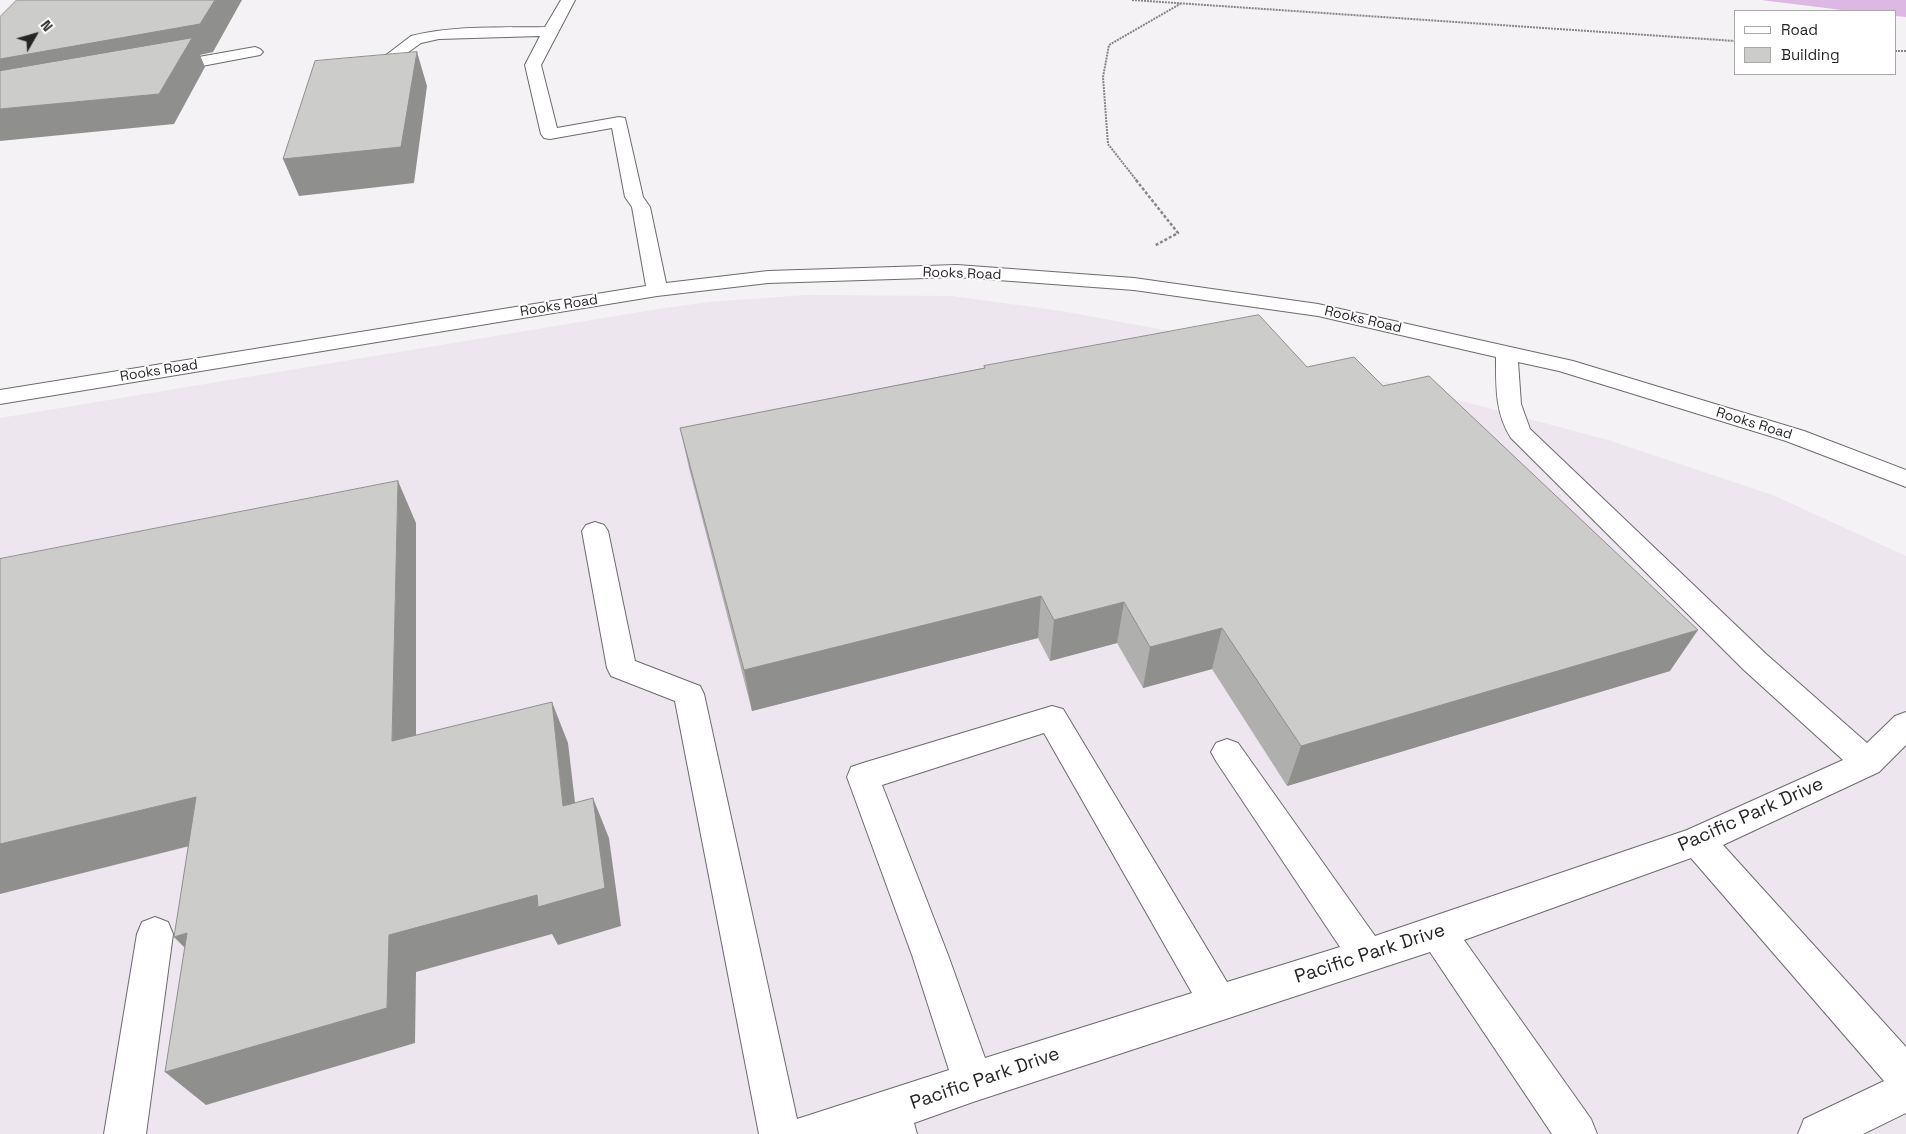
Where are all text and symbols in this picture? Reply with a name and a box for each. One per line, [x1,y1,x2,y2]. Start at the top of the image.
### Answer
north arrow [10,10,60,60]
legend [1734,10,1896,75]
text: N [37,17,57,35]
text: Road [1781,20,1818,39]
text: Building [1781,45,1840,64]
street label: Rooks Road [922,264,1002,284]
street label: Rooks Road [519,292,599,320]
street label: Rooks Road [1323,303,1403,337]
street label: Rooks Road [119,357,199,385]
street label: Rooks Road [1714,404,1794,444]
street label: Pacific Park Drive [1675,773,1827,857]
street label: Pacific Park Drive [1292,919,1448,989]
street label: Pacific Park Drive [907,1043,1063,1115]

